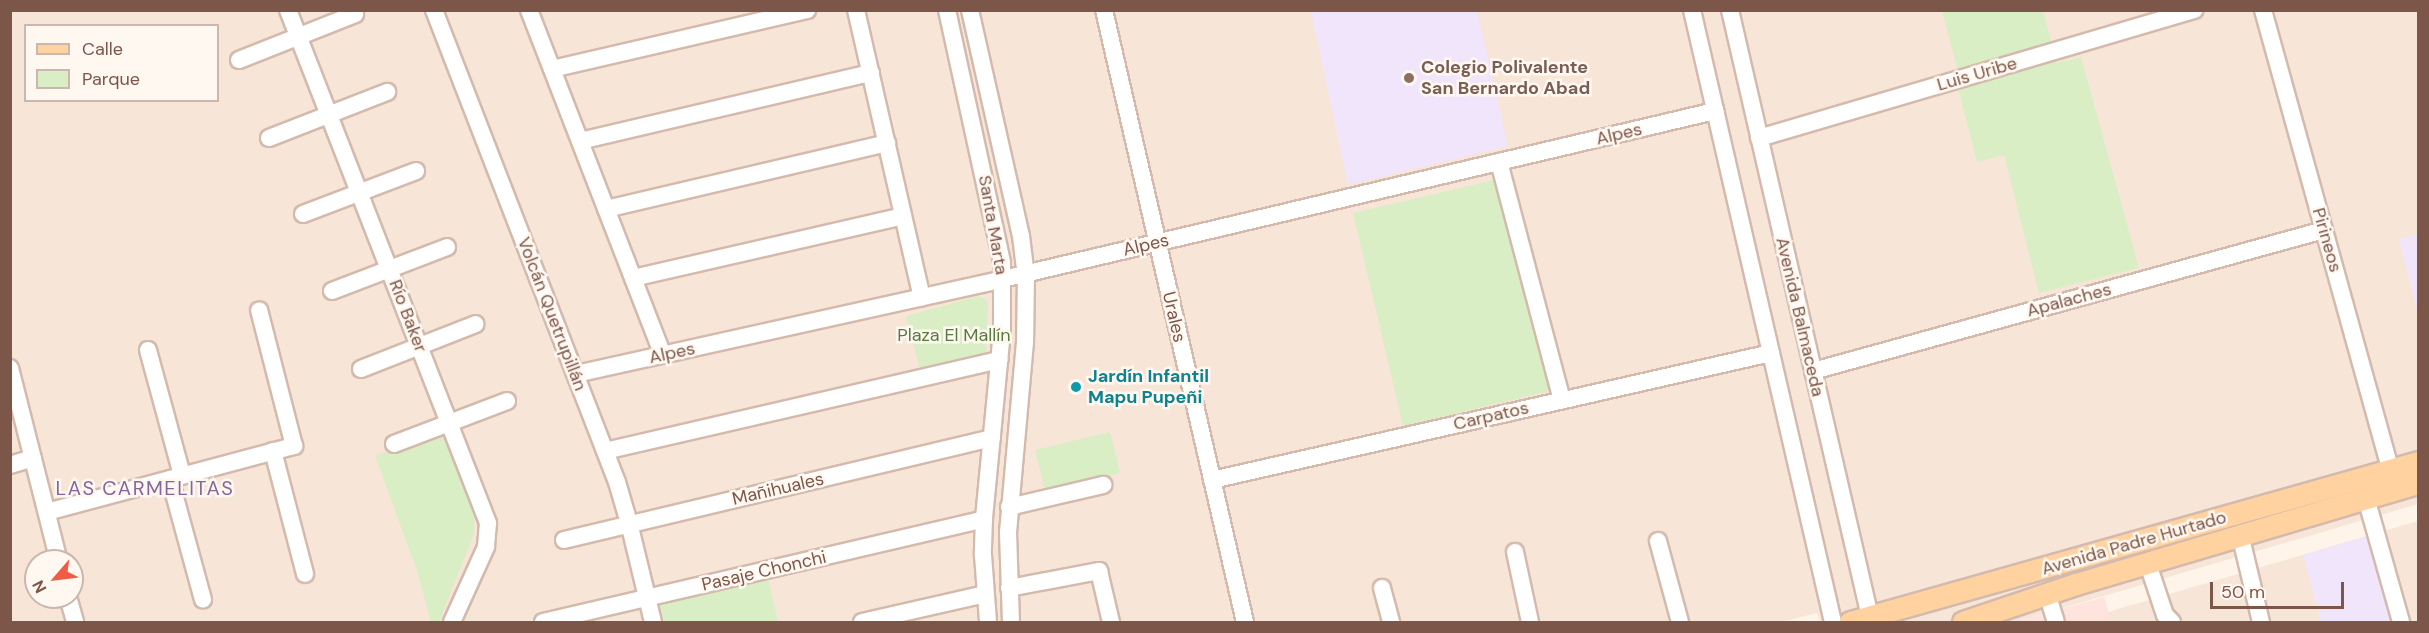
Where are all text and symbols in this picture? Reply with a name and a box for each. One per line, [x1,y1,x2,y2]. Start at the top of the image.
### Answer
legend [24,24,219,102]
text: Calle [82,37,123,61]
street label: Luis Uribe [1935,52,2019,96]
place label: Colegio Polivalente San Bernardo Abad [1421,57,1590,100]
text: Parque [82,67,140,91]
marker: Colegio Polivalente San Bernardo Abad [1402,71,1416,85]
street label: Alpes [1594,118,1644,150]
street label: Santa Marta [974,174,1012,276]
street label: Pirineos [2308,205,2346,275]
street label: Alpes [1121,229,1171,261]
street label: Volcán Quetrupillán [513,234,591,394]
street label: Avenida Balmaceda [1771,235,1829,399]
street label: Río Baker [384,277,432,355]
street label: Apalaches [2024,278,2114,322]
street label: Urales [1158,289,1190,345]
park label: Plaza El Mallín [897,324,1011,346]
street label: Alpes [647,338,697,368]
place label: Jardín Infantil Mapu Pupeñi [1088,366,1209,409]
marker: Jardín Infantil Mapu Pupeñi [1069,380,1083,394]
street label: Carpatos [1451,397,1531,435]
street label: Mañihuales [730,468,826,510]
district label: LAS CARMELITAS [56,476,234,500]
street label: Avenida Padre Hurtado [2039,506,2229,580]
street label: Pasaje Chonchi [700,546,828,596]
north arrow [24,549,84,609]
scale bar [2213,570,2346,608]
text: N [27,577,51,597]
text: 50 m [2221,580,2265,604]

